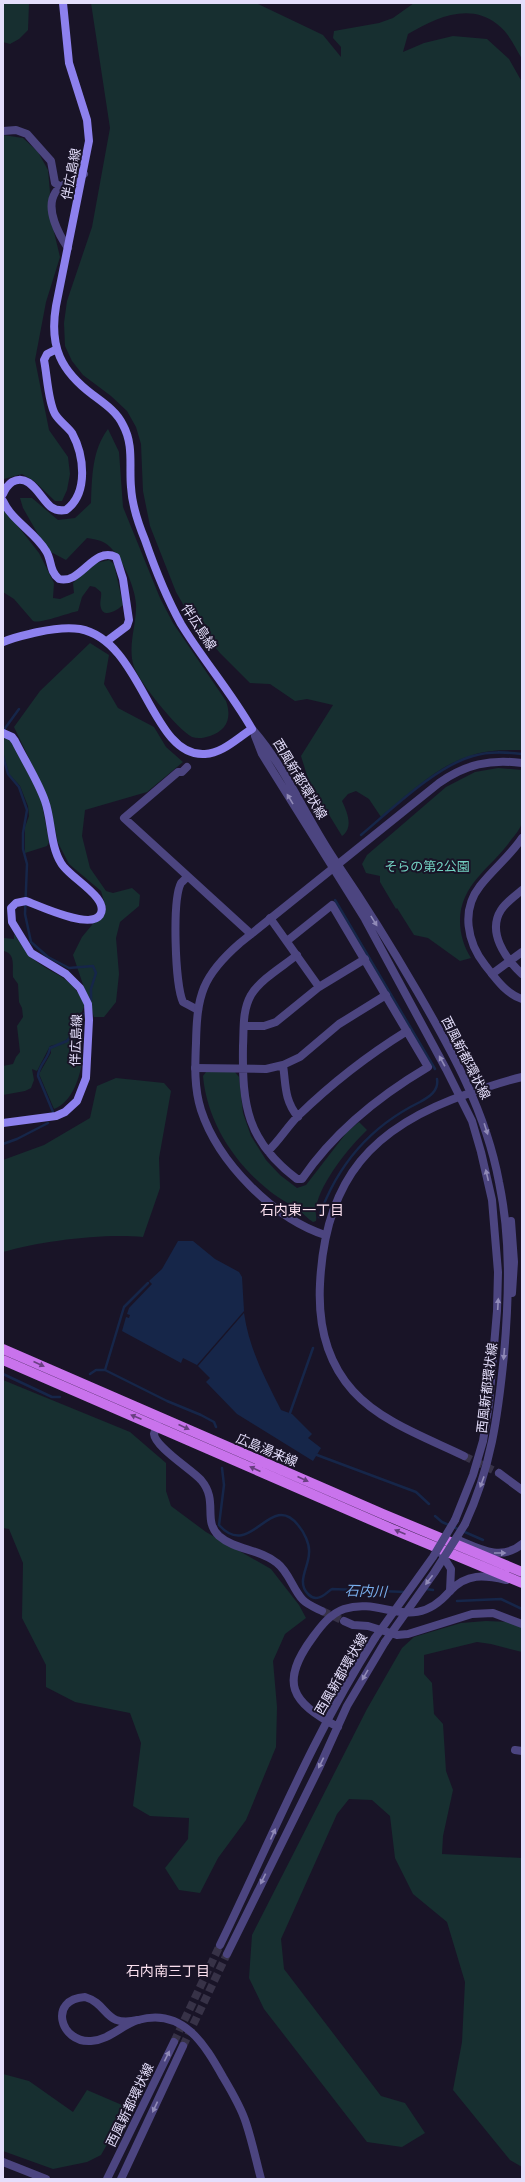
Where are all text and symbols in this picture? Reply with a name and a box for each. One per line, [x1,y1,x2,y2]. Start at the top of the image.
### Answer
street label: 伴広島線 [59,147,83,201]
street label: 伴広島線 [179,601,219,653]
street label: 西風新都環状線 [270,736,330,822]
one-way arrow [287,793,294,805]
park label: そらの第2公園 [384,859,470,874]
one-way arrow [370,915,378,926]
street label: 伴広島線 [68,1014,84,1066]
street label: 西風新都環状線 [439,1014,493,1102]
one-way arrow [439,1055,445,1067]
one-way arrow [483,1123,489,1135]
one-way arrow [483,1169,489,1181]
district label: 石内東一丁目 [260,1202,344,1218]
one-way arrow [494,1298,501,1310]
street label: 西風新都環状線 [474,1342,500,1434]
one-way arrow [501,1348,507,1360]
one-way arrow [33,1362,45,1368]
one-way arrow [130,1414,142,1420]
one-way arrow [178,1425,190,1431]
street label: 広島湯来線 [234,1430,300,1470]
one-way arrow [250,1466,261,1472]
one-way arrow [297,1476,308,1482]
one-way arrow [479,1476,485,1488]
one-way arrow [394,1529,406,1535]
one-way arrow [494,1550,507,1556]
one-way arrow [425,1575,433,1586]
water label: 石内川 [345,1582,389,1600]
street label: 西風新都環状線 [312,1631,370,1717]
one-way arrow [361,1669,368,1681]
one-way arrow [318,1757,324,1768]
one-way arrow [270,1829,276,1840]
one-way arrow [260,1873,267,1885]
district label: 石内南三丁目 [126,1963,210,1979]
one-way arrow [164,2050,170,2062]
street label: 西風新都環状線 [103,2061,157,2149]
one-way arrow [152,2101,158,2113]

